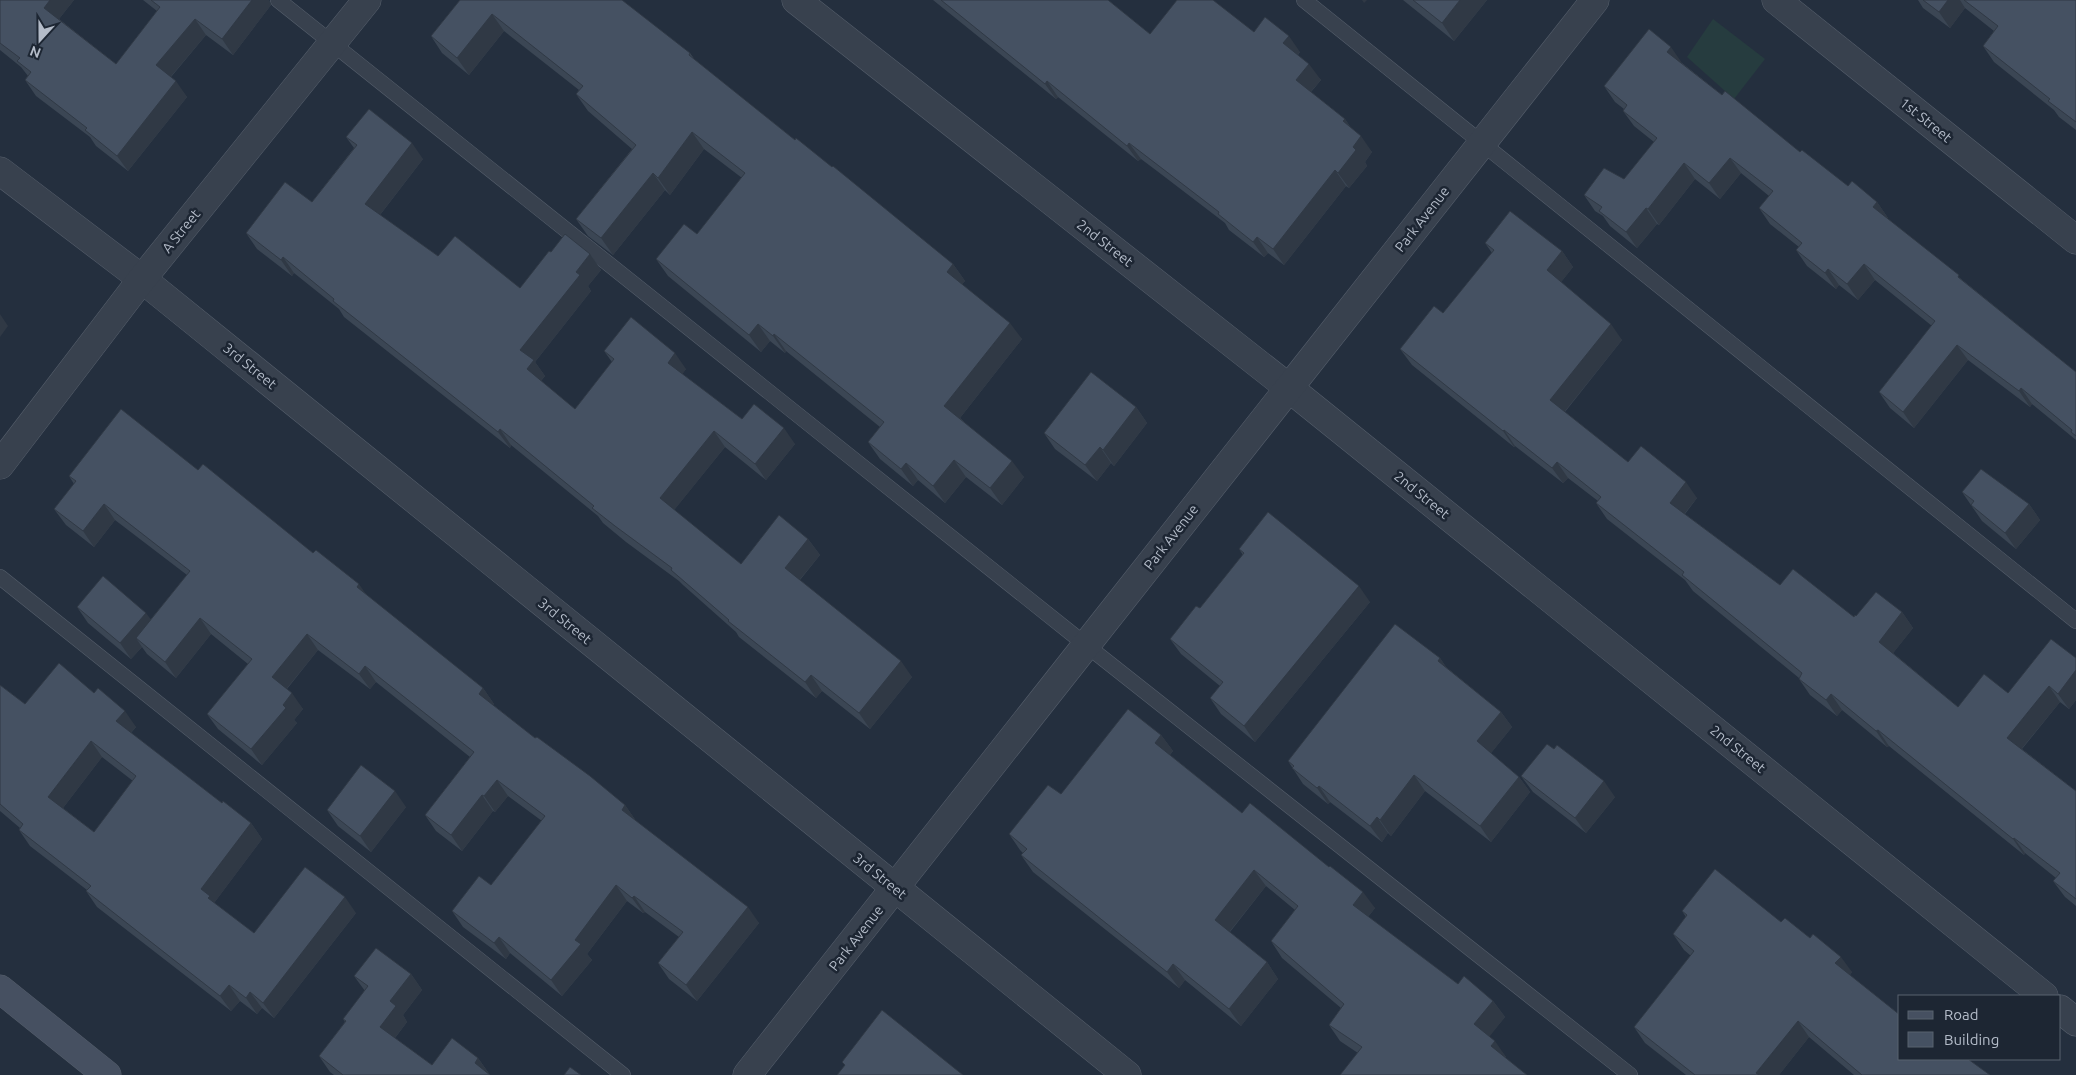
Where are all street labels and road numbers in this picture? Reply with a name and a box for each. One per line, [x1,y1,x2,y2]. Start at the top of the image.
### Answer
street label: 1st Street [1897,94,1955,146]
street label: Park Avenue [1392,183,1452,255]
street label: A Street [159,206,204,256]
street label: 2nd Street [1074,216,1136,270]
street label: 3rd Street [220,340,280,393]
street label: 2nd Street [1391,468,1453,522]
street label: Park Avenue [1141,501,1201,573]
street label: 3rd Street [535,595,595,648]
street label: 2nd Street [1707,722,1769,776]
street label: 3rd Street [850,850,910,903]
street label: Park Avenue [826,902,886,974]

